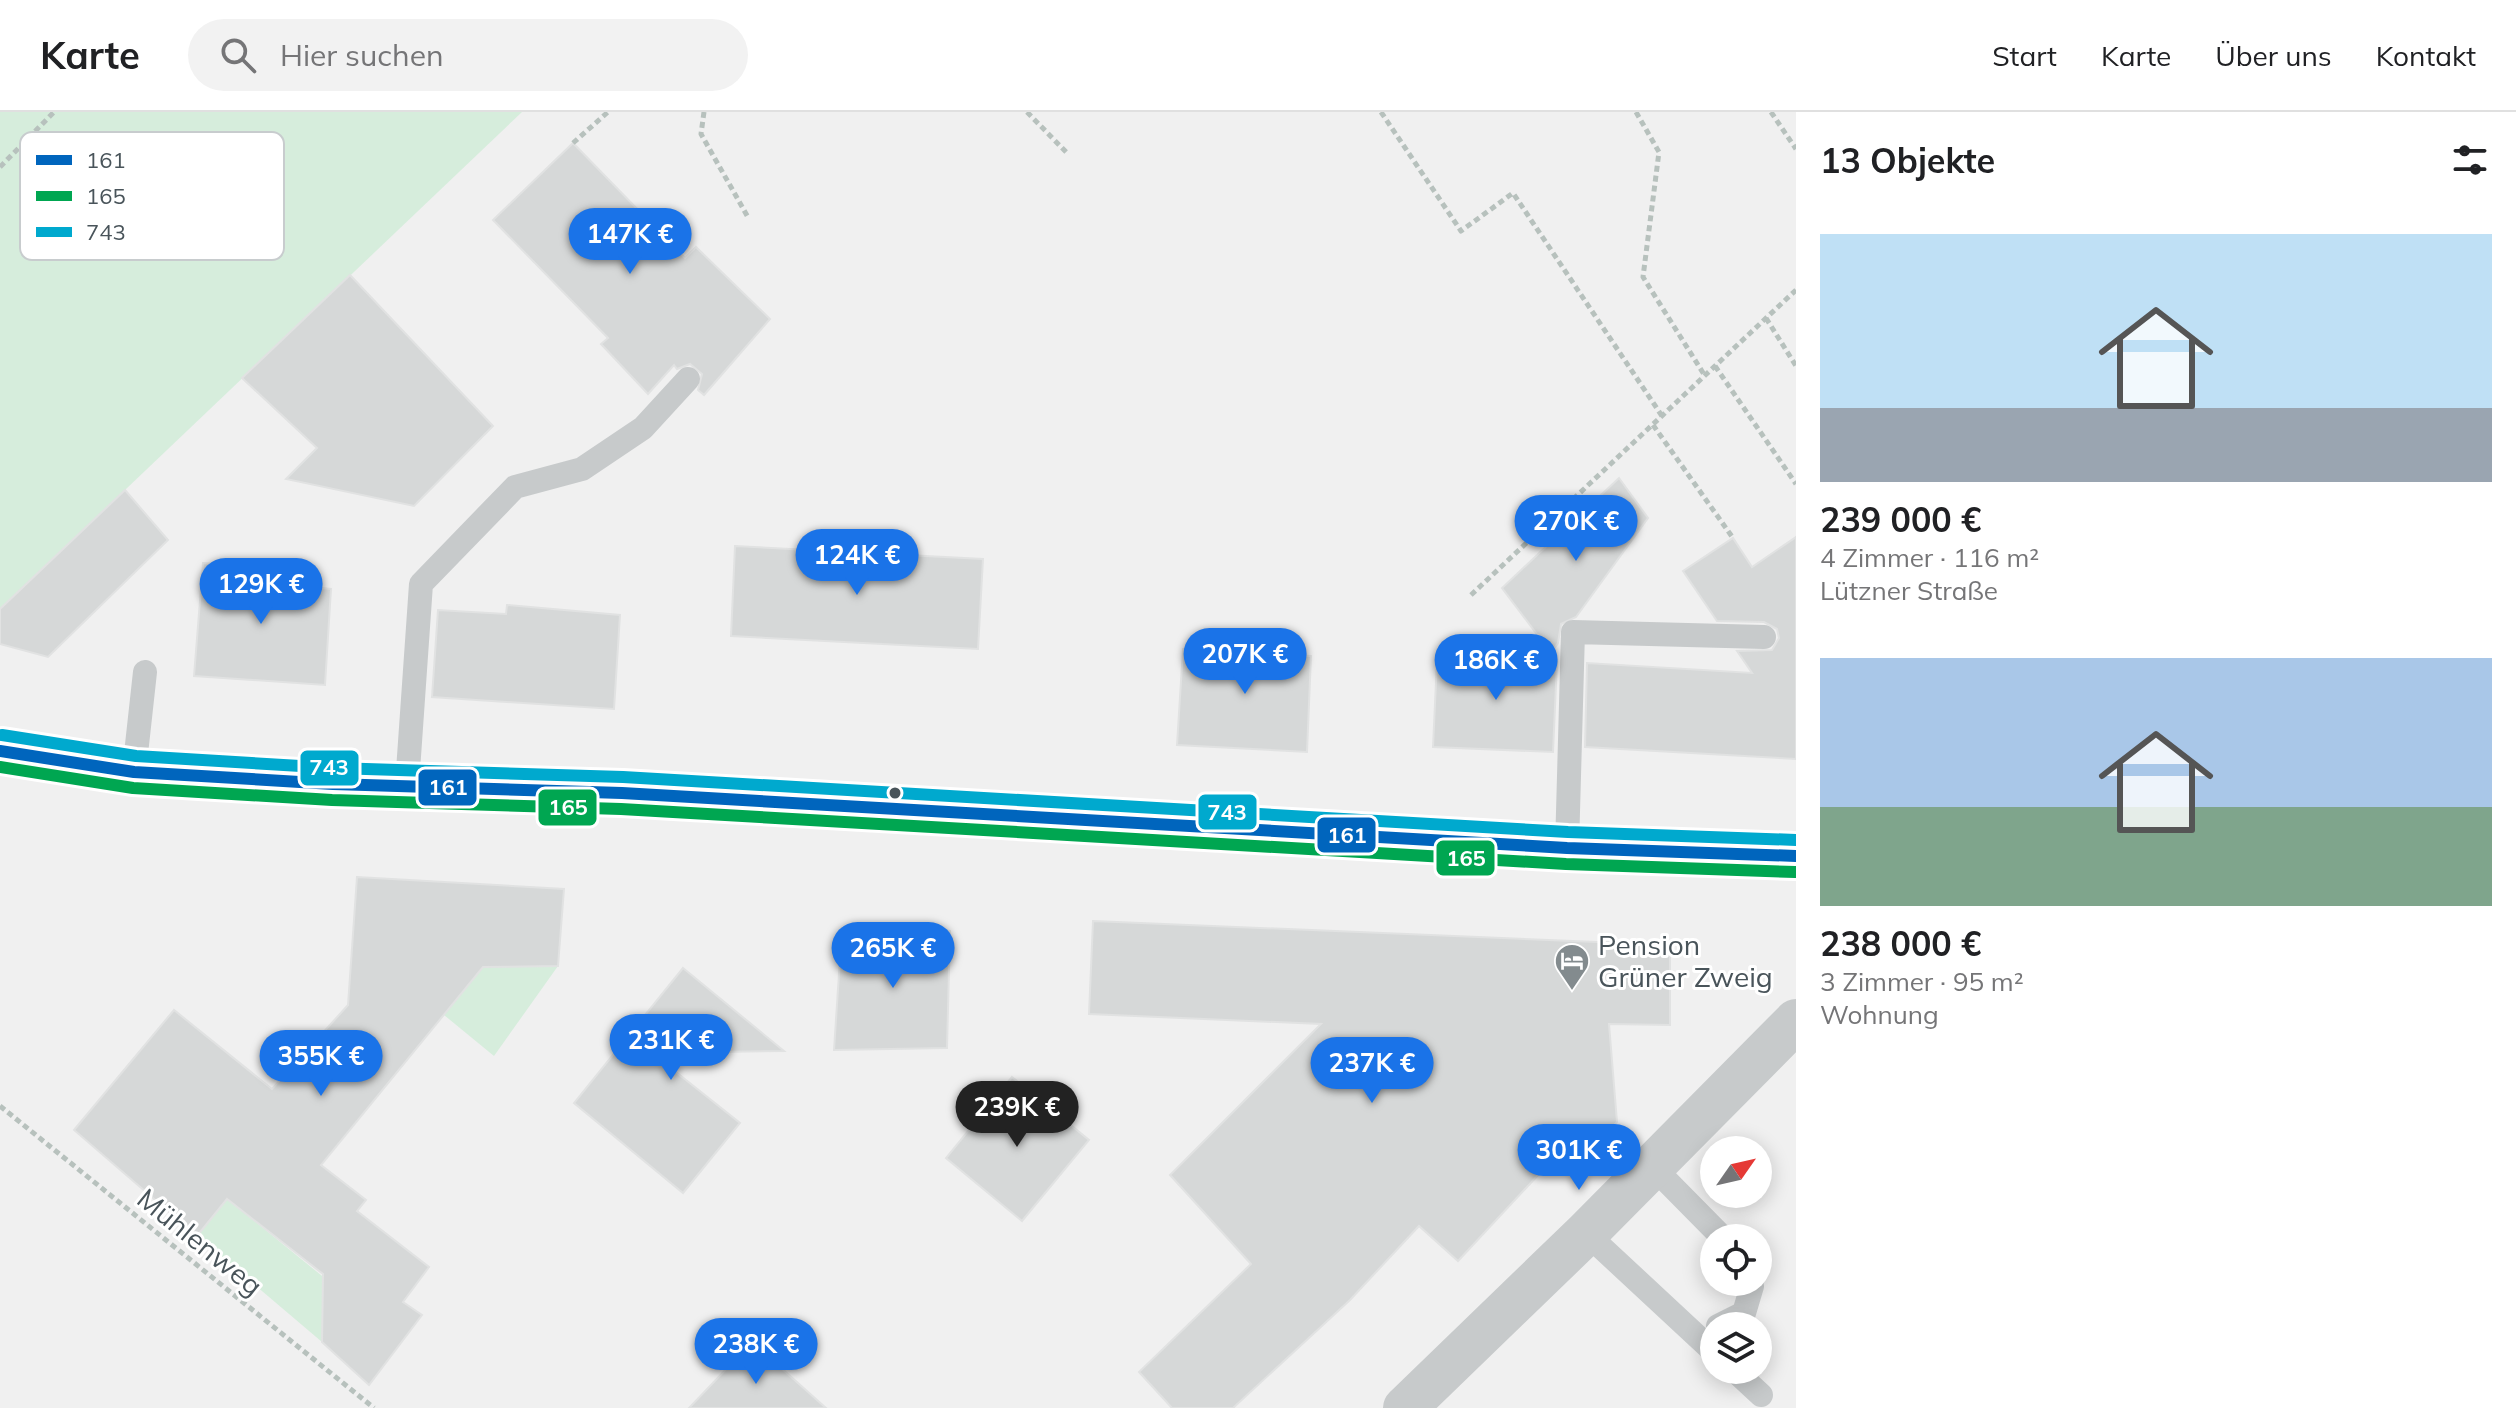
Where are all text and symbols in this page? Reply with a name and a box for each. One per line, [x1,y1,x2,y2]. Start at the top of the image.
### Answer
search box [188,19,748,91]
text: Karte [40,31,140,79]
icon: search [216,33,260,77]
text: Hier suchen [280,36,444,74]
text: Start [1992,38,2057,73]
text: Karte [2101,38,2171,73]
text: Über uns [2215,38,2332,73]
text: Kontakt [2376,38,2476,73]
legend [20,132,284,260]
icon: filters [2448,138,2492,182]
text: 13 Objekte [1820,139,1995,182]
text: 161 [86,146,126,174]
text: 165 [86,182,126,210]
pin: 147K € [565,208,695,276]
text: 147K € [587,217,673,250]
text: 743 [86,218,126,246]
icon: home [2084,286,2228,430]
pin: 270K € [1511,495,1641,563]
text: 239 000 € [1820,498,1981,541]
text: 270K € [1533,504,1619,537]
pin: 124K € [792,529,922,597]
text: 124K € [814,538,900,571]
text: 4 Zimmer · 116 m² [1820,541,2039,574]
pin: 129K € [196,558,326,626]
text: 129K € [218,567,304,600]
text: Lützner Straße [1820,574,1998,607]
pin: 207K € [1180,628,1310,696]
pin: 186K € [1431,634,1561,702]
text: 207K € [1202,637,1288,670]
text: 186K € [1453,643,1539,676]
icon: home [2084,710,2228,854]
line badge: 743 [299,749,360,787]
text: 743 [309,753,349,781]
line badge: 161 [417,768,478,807]
text: 161 [428,773,468,801]
unlabelled marker [887,785,903,801]
line badge: 165 [537,788,598,827]
text: 165 [548,793,588,821]
line badge: 743 [1197,793,1258,831]
text: 743 [1207,798,1247,826]
line badge: 161 [1316,816,1377,854]
text: 161 [1327,821,1367,849]
line badge: 165 [1435,839,1496,877]
text: 165 [1446,844,1486,872]
pin: 265K € [828,922,958,990]
text: 238 000 € [1820,922,1981,965]
place label: Pension Grüner Zweig [1598,927,1773,994]
text: 265K € [850,931,936,964]
hotel icon: Pension Grüner Zweig [1553,942,1591,992]
text: 3 Zimmer · 95 m² [1820,965,2024,998]
text: Wohnung [1820,998,1939,1031]
pin: 231K € [606,1014,736,1082]
text: 231K € [628,1023,714,1056]
pin: 355K € [256,1030,386,1098]
pin: 237K € [1307,1037,1437,1105]
text: 355K € [278,1039,364,1072]
text: 237K € [1329,1046,1415,1079]
pin: 239K € [952,1081,1082,1149]
text: 239K € [974,1090,1060,1123]
pin: 301K € [1514,1124,1644,1192]
text: 301K € [1536,1133,1622,1166]
north arrow [1700,1136,1772,1208]
map controls [1700,1136,1772,1384]
street label: Mühlenweg [131,1180,270,1303]
button: locate [1700,1224,1772,1296]
button: layers [1700,1312,1772,1384]
pin: 238K € [691,1318,821,1386]
text: 238K € [713,1327,799,1360]

